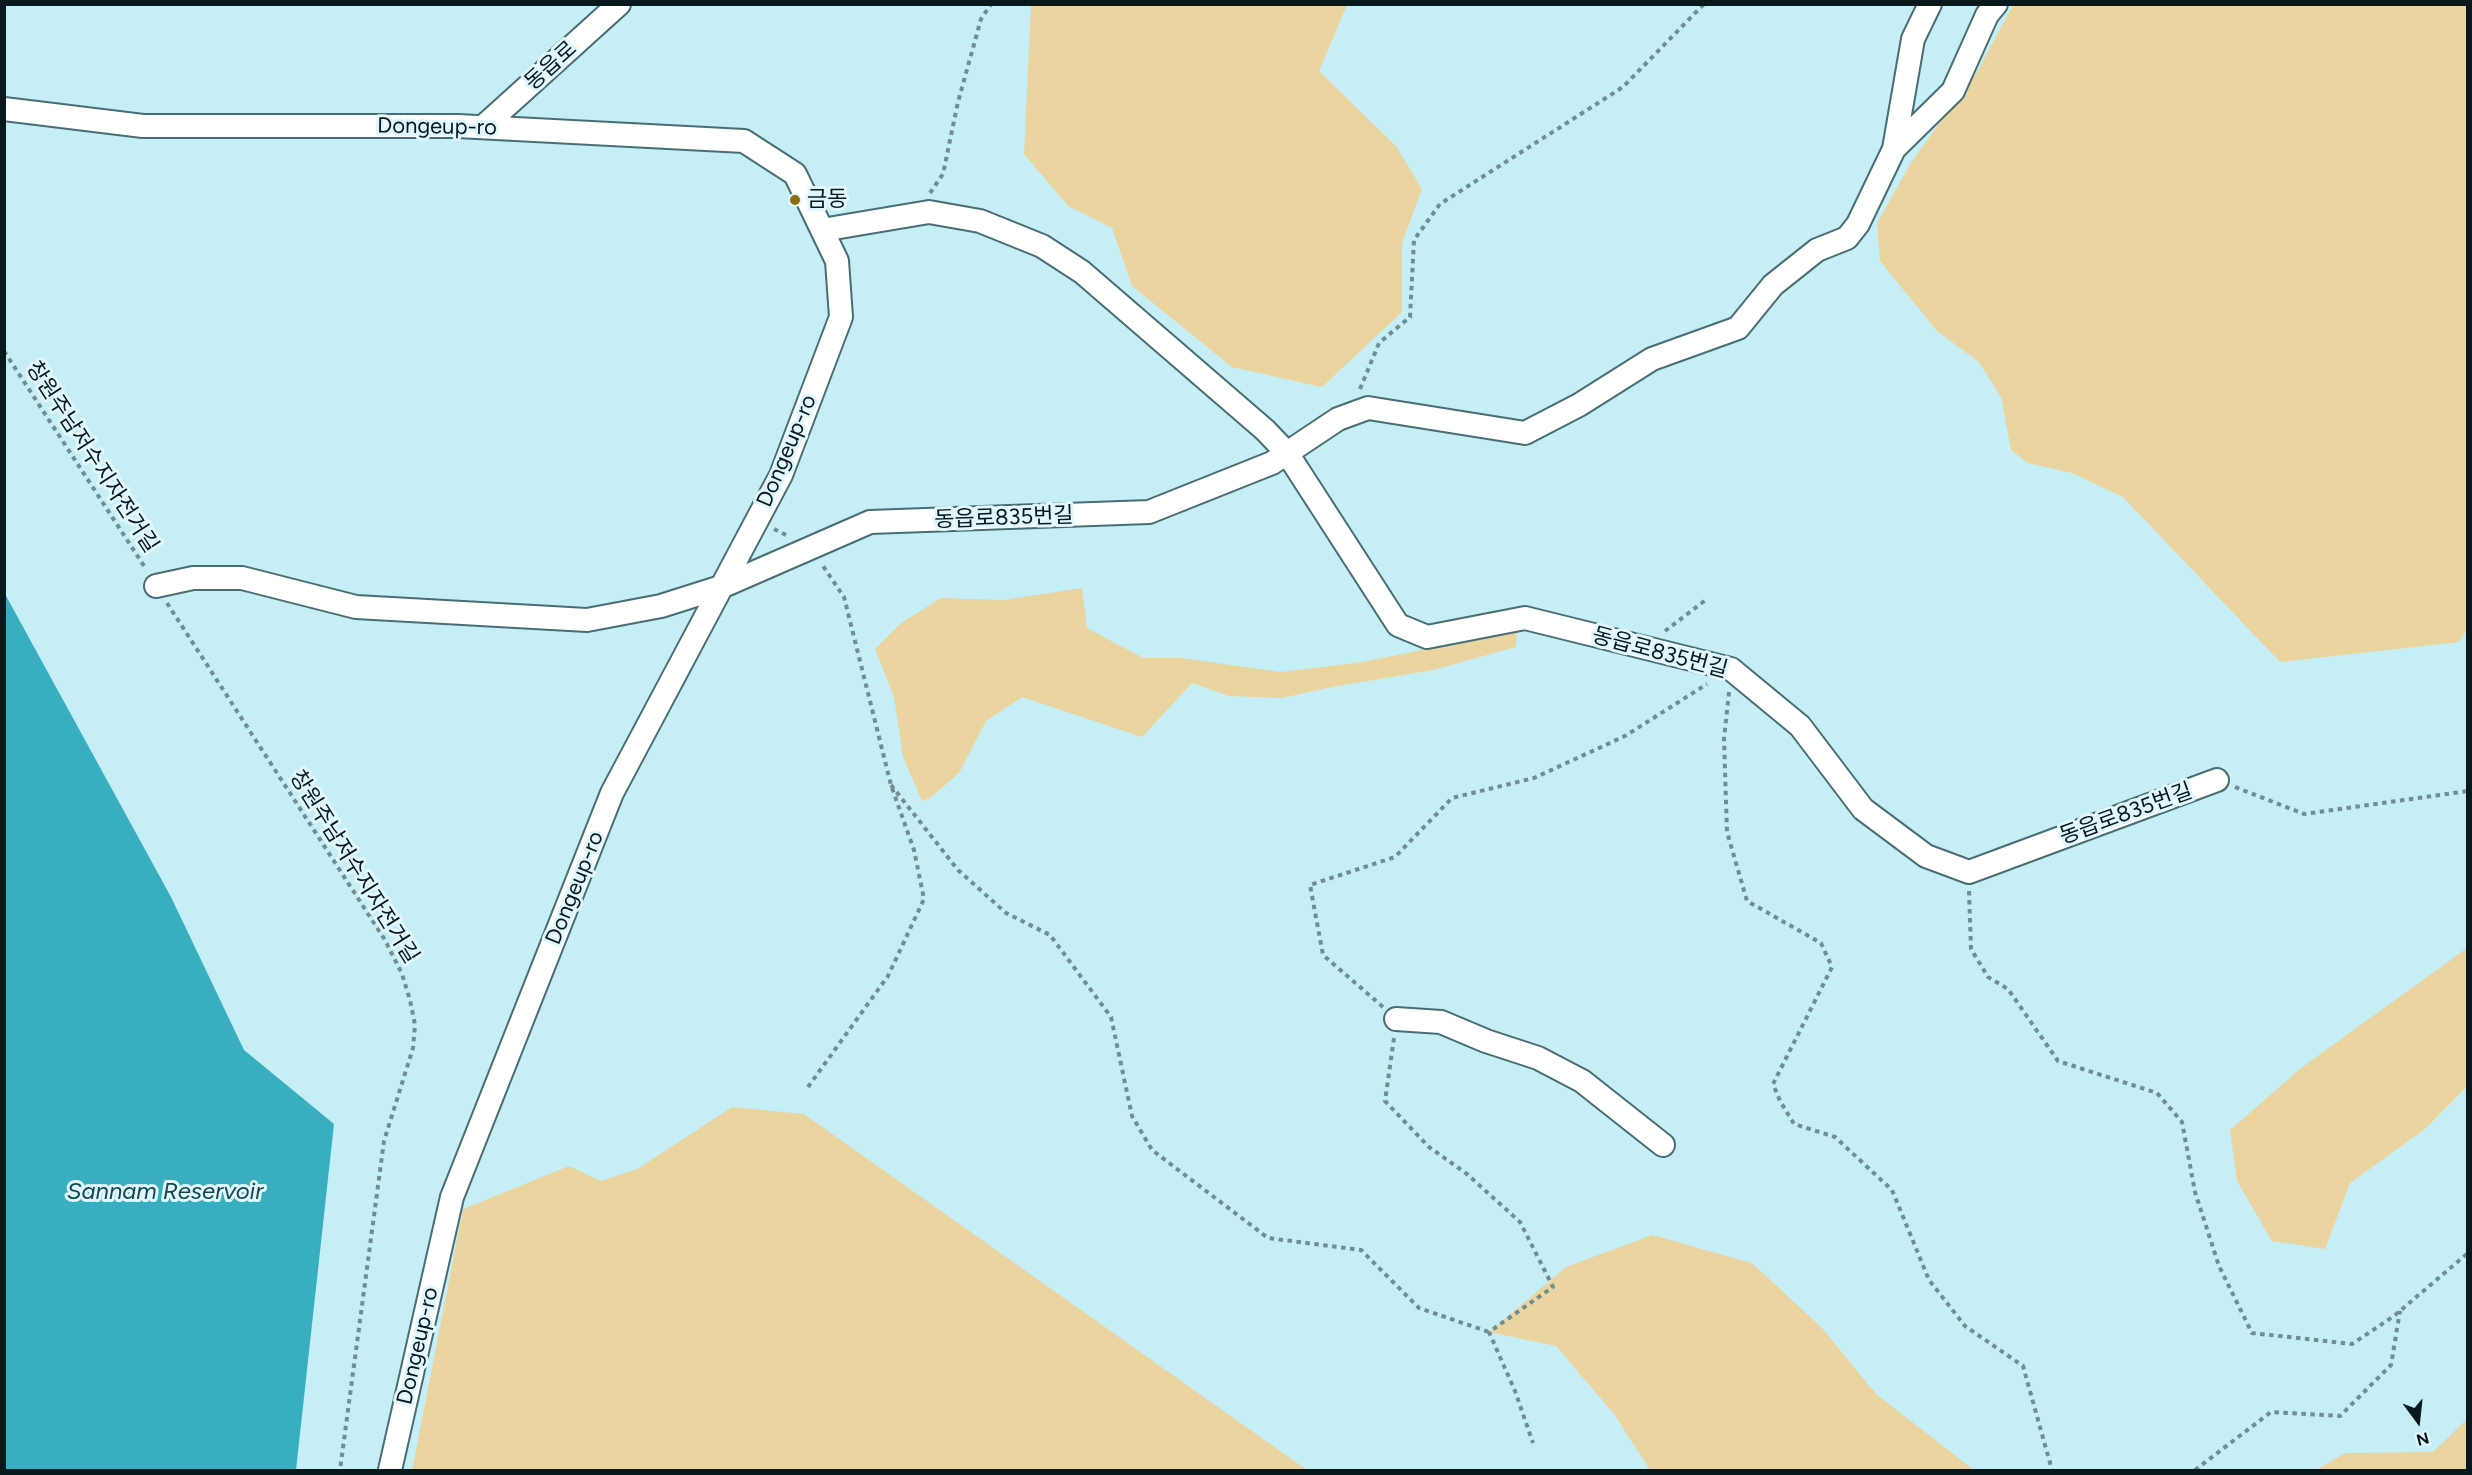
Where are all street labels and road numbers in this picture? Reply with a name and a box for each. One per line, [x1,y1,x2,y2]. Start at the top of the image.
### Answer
street label: 동읍로 [520,36,582,96]
street label: Dongeup-ro [377,113,497,141]
street label: 창원주남저수지자전거길 [20,356,164,558]
street label: Dongeup-ro [751,391,823,511]
street label: 동읍로835번길 [934,502,1074,534]
street label: 동읍로835번길 [1589,622,1731,684]
street label: 창원주남저수지자전거길 [284,766,424,968]
street label: 동읍로835번길 [2056,778,2196,850]
street label: Dongeup-ro [540,828,610,948]
street label: Dongeup-ro [392,1285,444,1407]

